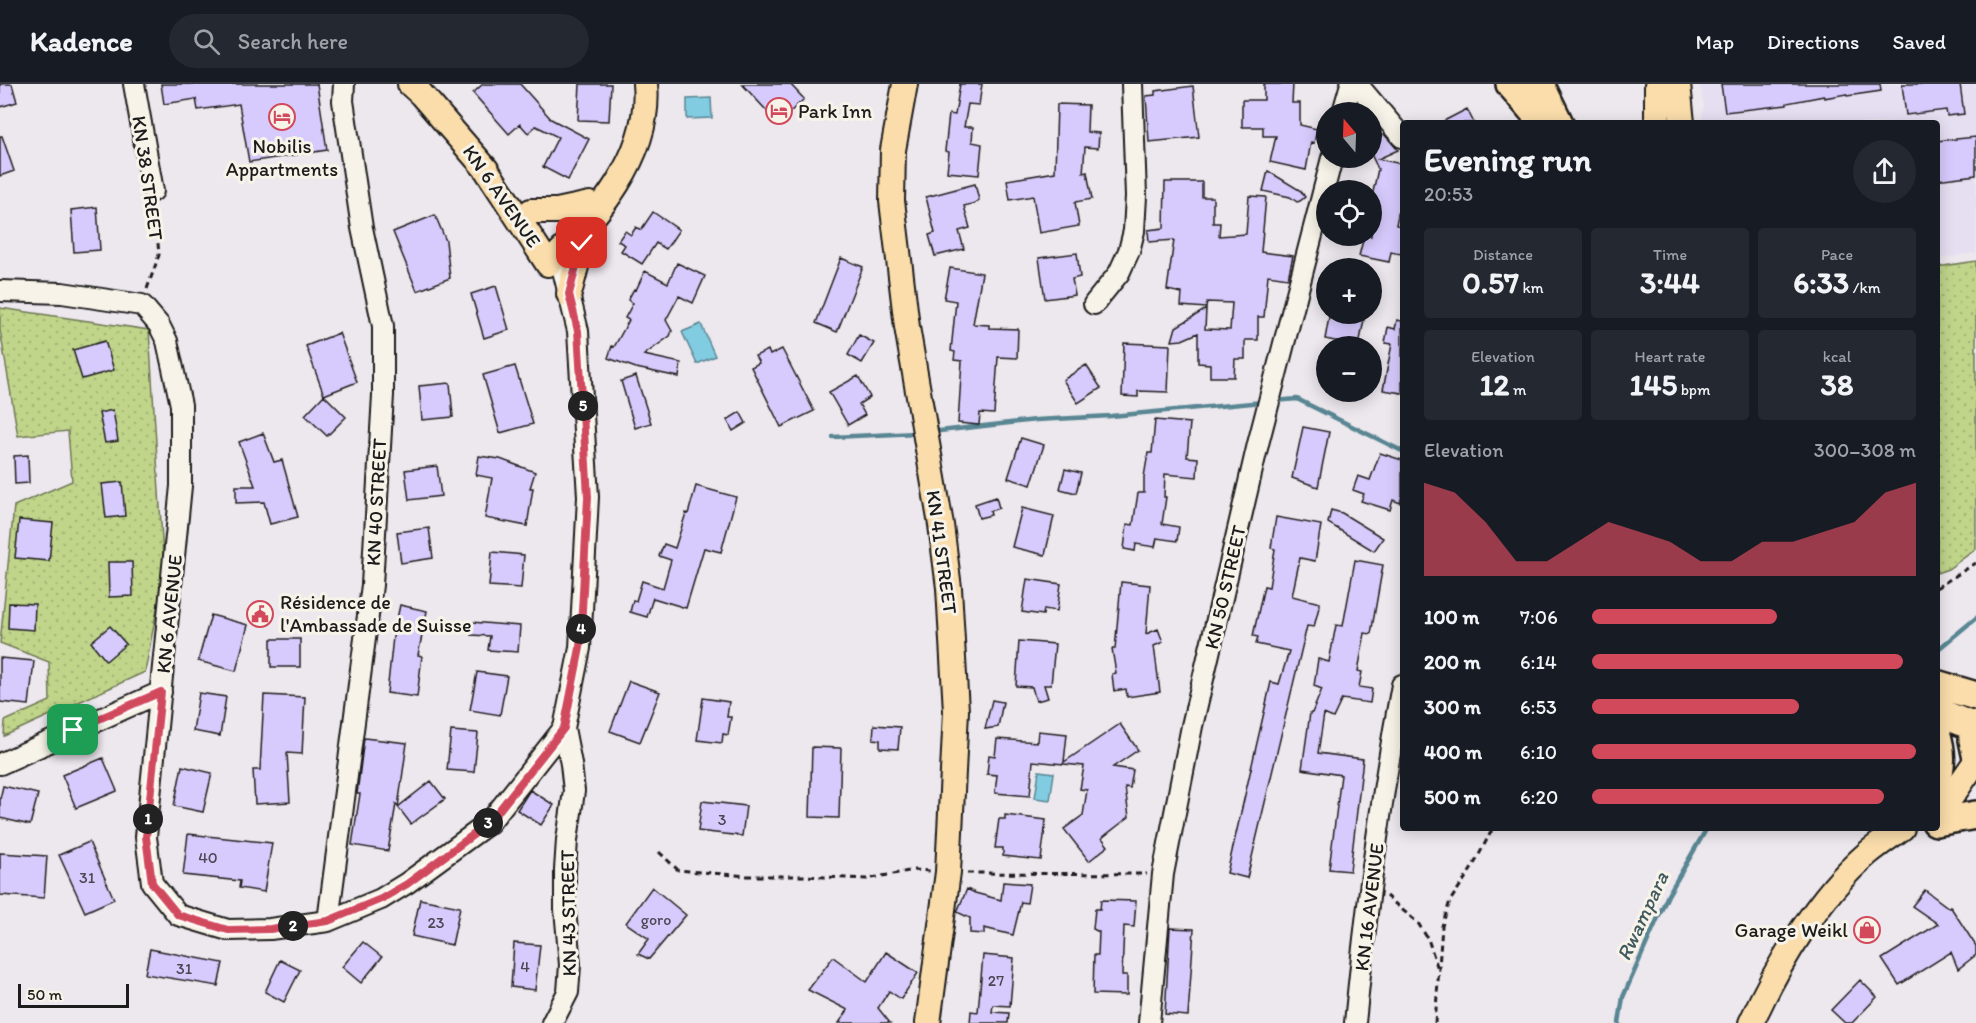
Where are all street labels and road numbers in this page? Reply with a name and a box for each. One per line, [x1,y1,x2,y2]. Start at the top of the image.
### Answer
street label: KN 38 STREET [127,114,169,242]
street label: KN 6 AVENUE [458,140,546,252]
street label: KN 40 STREET [361,437,391,567]
street label: KN 41 STREET [921,488,963,616]
street label: KN 50 STREET [1199,523,1251,651]
street label: KN 6 AVENUE [151,553,187,675]
street label: KN 16 AVENUE [1349,842,1389,972]
street label: KN 43 STREET [555,850,581,976]

